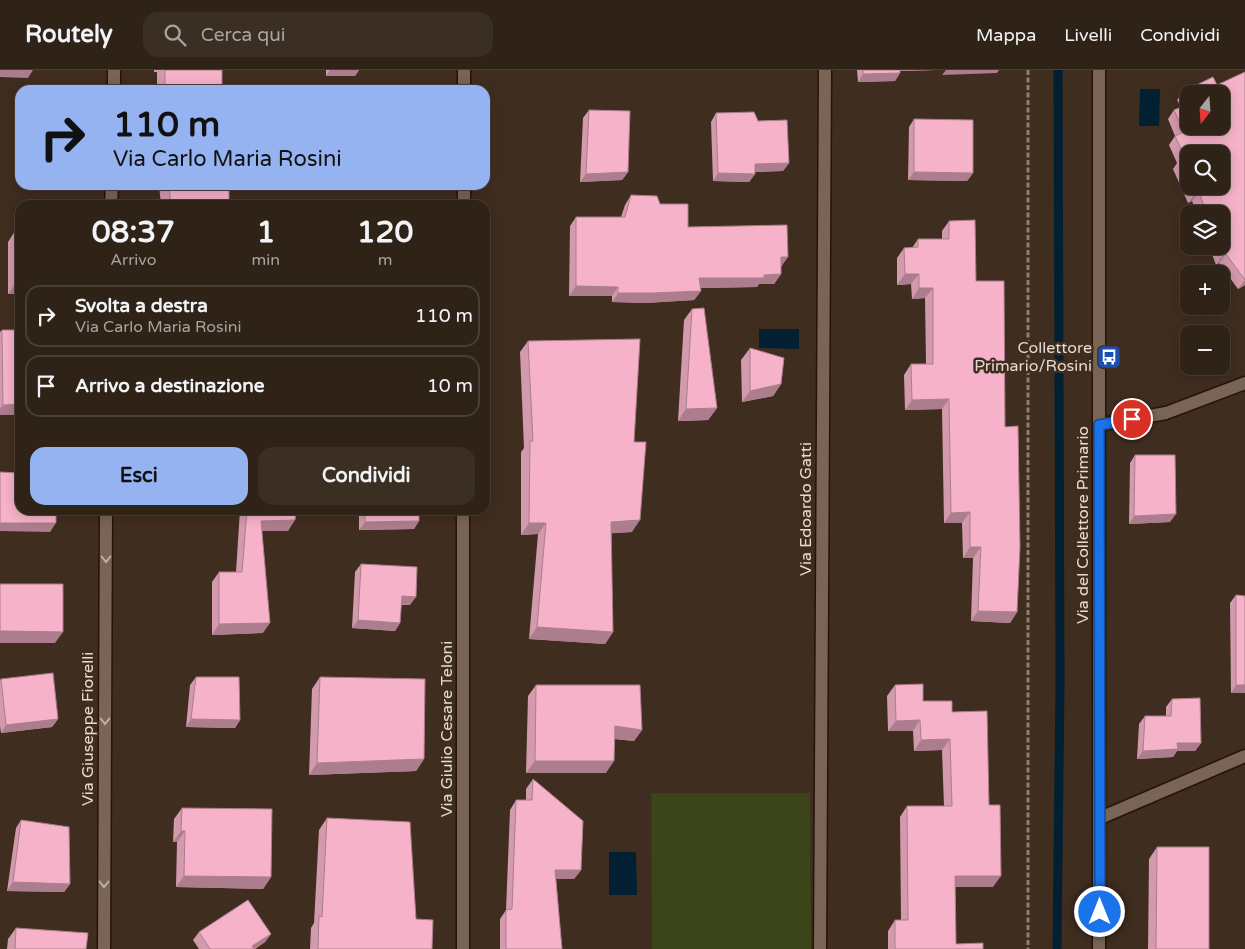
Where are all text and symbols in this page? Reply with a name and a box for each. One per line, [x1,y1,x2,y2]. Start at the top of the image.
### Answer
search box [143,12,493,57]
text: Routely [25,20,113,49]
icon: search [161,21,189,49]
text: Cerca qui [201,24,285,46]
text: Mappa [976,24,1036,46]
text: Livelli [1064,24,1112,46]
text: Condividi [1140,24,1220,46]
north arrow [1180,85,1230,135]
map controls [1180,85,1230,375]
text: 110 m [113,104,220,146]
icon: right [30,105,95,170]
button: search [1180,145,1230,195]
text: Via Carlo Maria Rosini [113,146,342,172]
button: layers [1180,205,1230,255]
text: 08:37 [92,214,175,251]
text: 1 [256,214,275,251]
text: 120 [357,214,413,251]
text: Arrivo [110,250,156,270]
text: min [252,250,280,270]
text: m [378,250,392,270]
button: + [1180,265,1230,315]
text: Svolta a destra [75,295,208,317]
icon: right [32,302,60,330]
text: 110 m [415,305,473,327]
text: Via Carlo Maria Rosini [75,317,241,337]
button: − [1180,325,1230,375]
place label: Collettore Primario/Rosini [974,338,1092,376]
bus stop icon: Collettore Primario/Rosini [1096,344,1122,370]
icon: arrive [32,372,60,400]
text: Arrivo a destinazione [75,375,265,397]
text: 10 m [427,375,473,397]
pin [1111,398,1153,440]
icon: arrive [1118,405,1146,433]
street label: Via del Collettore Primario [1073,426,1093,624]
street label: Via Edoardo Gatti [796,442,816,576]
button: Esci [30,447,248,505]
button: Condividi [258,447,475,505]
one-way arrow [101,555,111,563]
street label: Via Giulio Cesare Teloni [437,641,457,817]
street label: Via Giuseppe Fiorelli [78,652,98,806]
one-way arrow [100,718,110,725]
one-way arrow [99,880,109,888]
position arrow [1073,885,1125,937]

